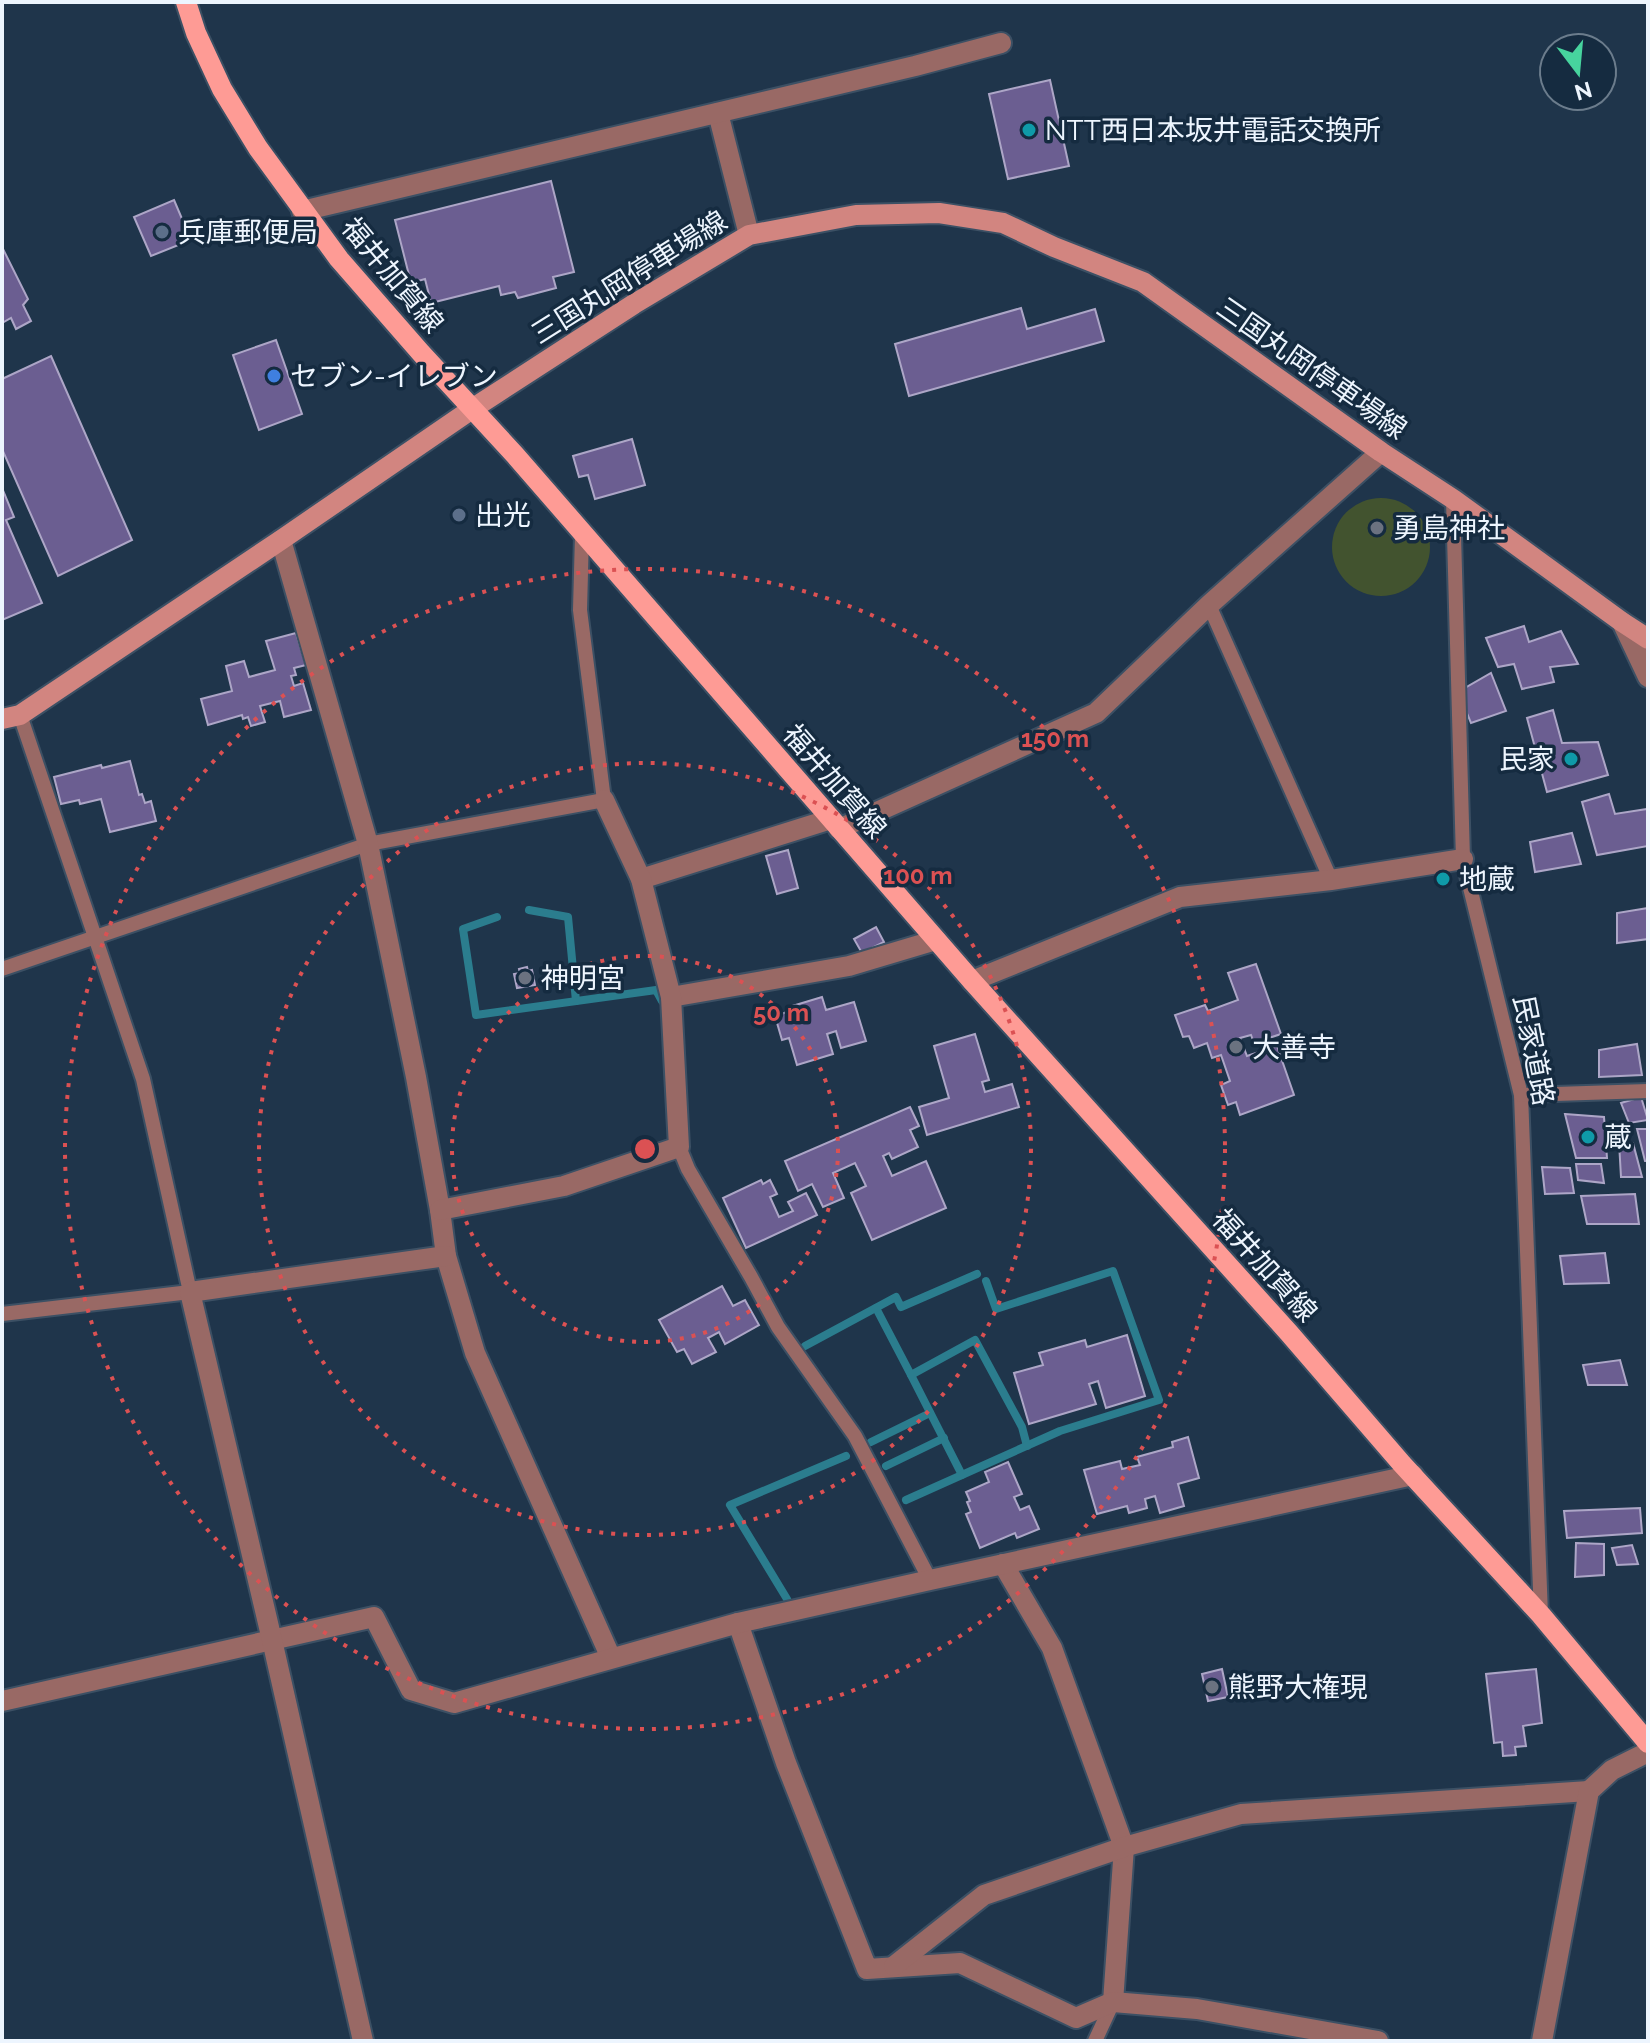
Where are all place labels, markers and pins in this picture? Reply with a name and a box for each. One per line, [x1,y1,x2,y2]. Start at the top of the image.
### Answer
place label: NTT西日本坂井電話交換所 [1045,114,1381,147]
marker: NTT西日本坂井電話交換所 [1020,121,1038,139]
place label: 兵庫郵便局 [178,216,318,249]
marker: 兵庫郵便局 [153,223,171,241]
place label: セブン-イレブン [290,360,498,393]
marker: セブン-イレブン [265,367,283,385]
place label: 出光 [475,499,531,532]
marker: 出光 [450,506,468,524]
place label: 勇島神社 [1393,512,1505,545]
marker: 勇島神社 [1368,519,1386,537]
place label: 民家 [1499,743,1555,776]
marker: 民家 [1562,750,1580,768]
place label: 地蔵 [1459,863,1515,896]
marker: 地蔵 [1434,870,1452,888]
place label: 神明宮 [541,962,625,995]
marker: 神明宮 [516,969,534,987]
place label: 大善寺 [1252,1031,1336,1064]
marker: 大善寺 [1227,1038,1245,1056]
place label: 蔵 [1604,1121,1632,1154]
marker: 蔵 [1579,1128,1597,1146]
centre of rings [631,1135,659,1163]
place label: 熊野大権現 [1228,1671,1368,1704]
marker: 熊野大権現 [1203,1678,1221,1696]

